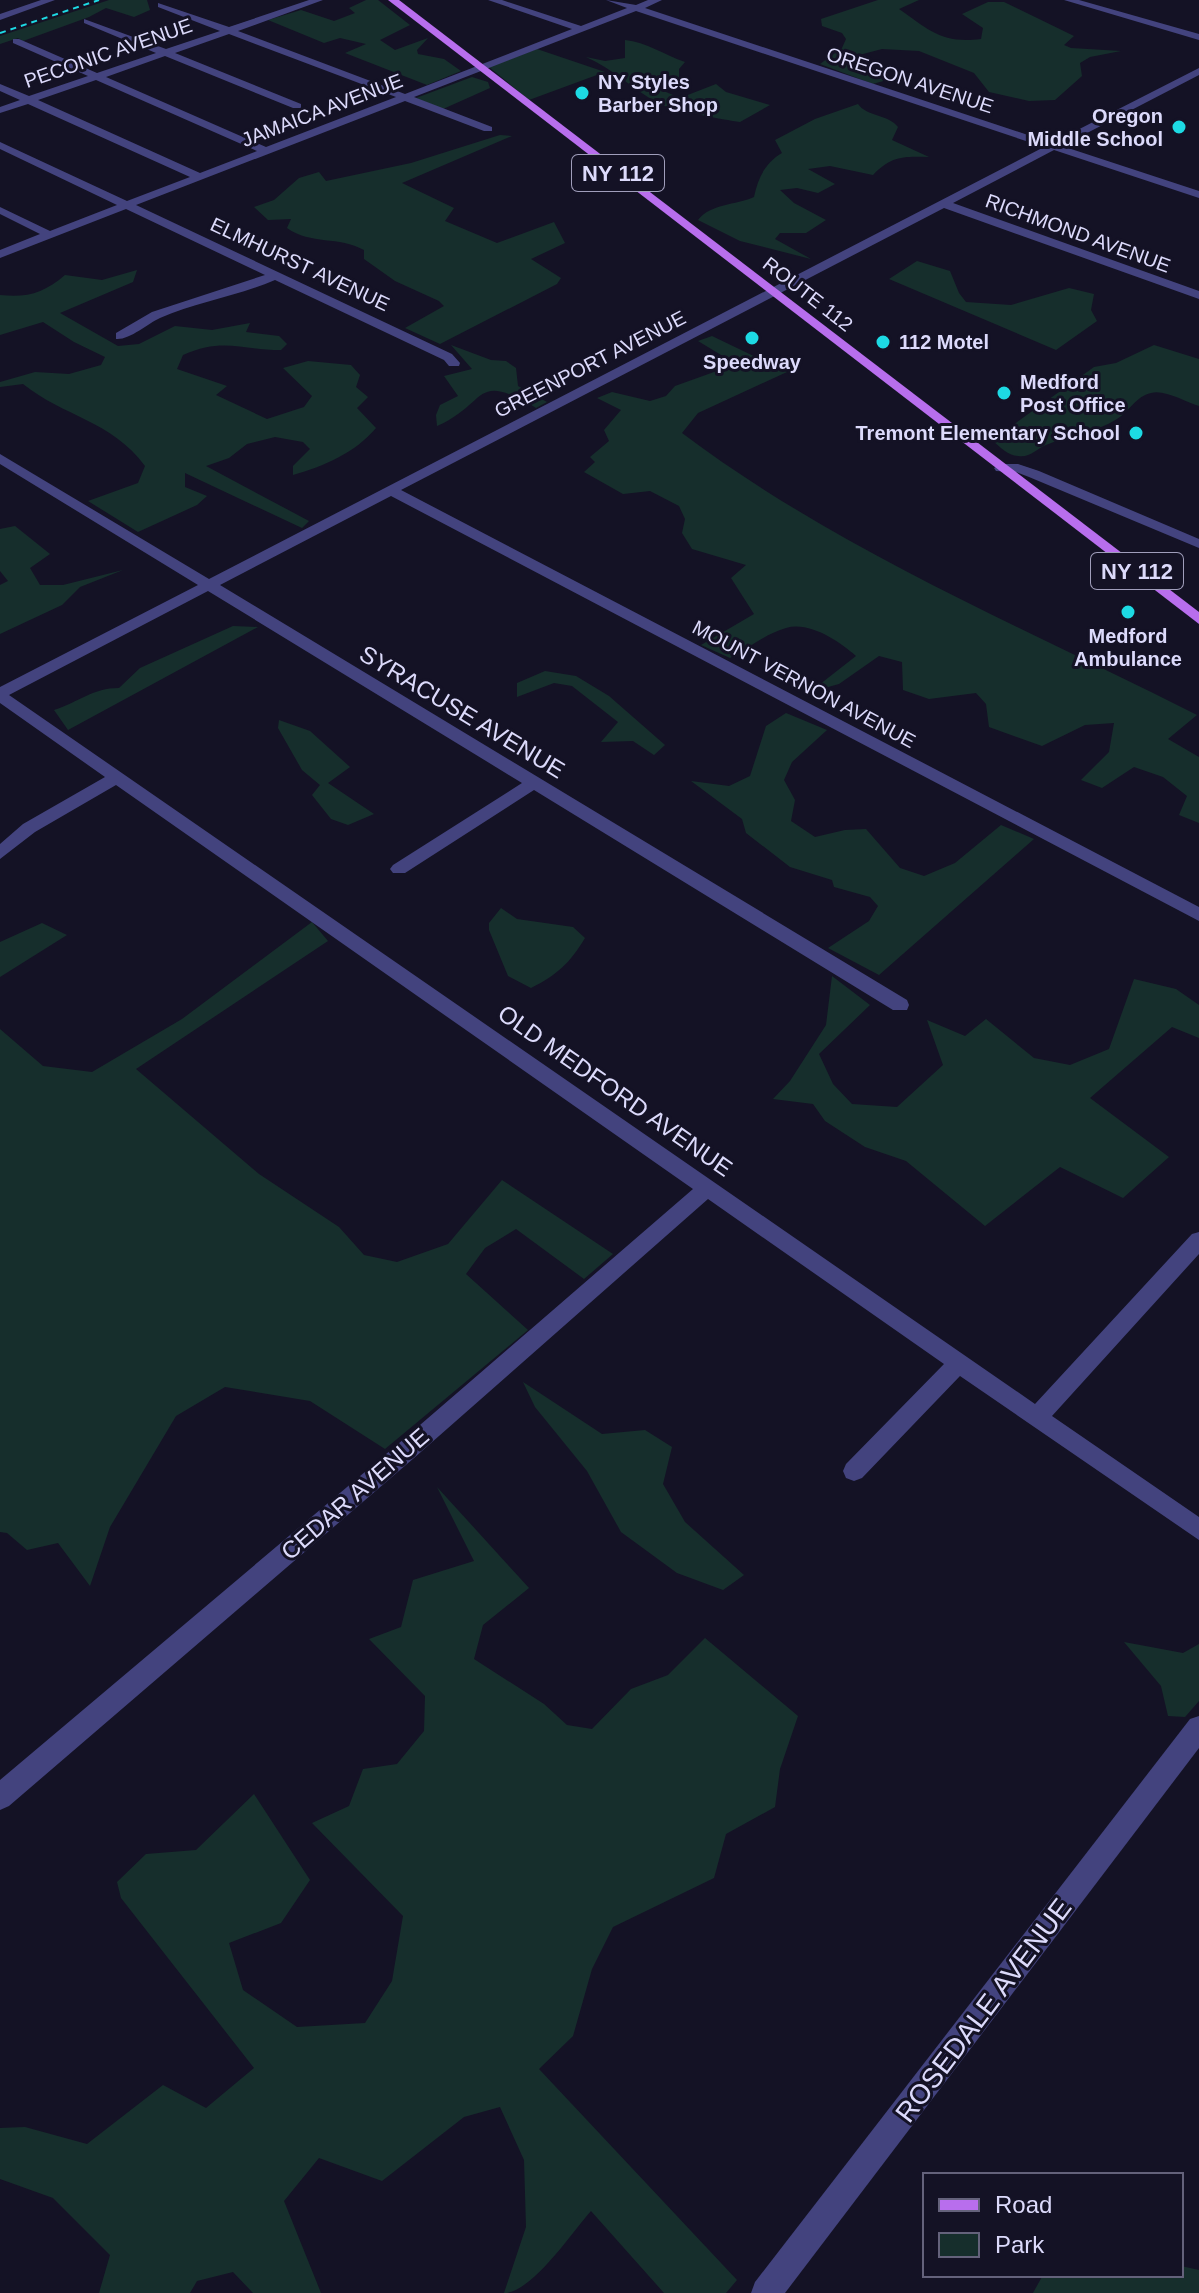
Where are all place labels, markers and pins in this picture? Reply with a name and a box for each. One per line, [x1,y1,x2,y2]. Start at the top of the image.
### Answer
place label: NY Styles Barber Shop [598,71,718,116]
marker: NY Styles Barber Shop [573,84,591,102]
place label: Oregon Middle School [1027,105,1163,150]
marker: Oregon Middle School [1170,118,1188,136]
marker: Speedway [743,329,761,347]
place label: 112 Motel [899,331,989,353]
marker: 112 Motel [874,333,892,351]
place label: Speedway [703,351,802,373]
place label: Medford Post Office [1020,371,1126,416]
marker: Medford Post Office [995,384,1013,402]
place label: Tremont Elementary School [855,422,1120,444]
marker: Tremont Elementary School [1127,424,1145,442]
marker: Medford Ambulance [1119,603,1137,621]
place label: Medford Ambulance [1074,625,1182,670]

